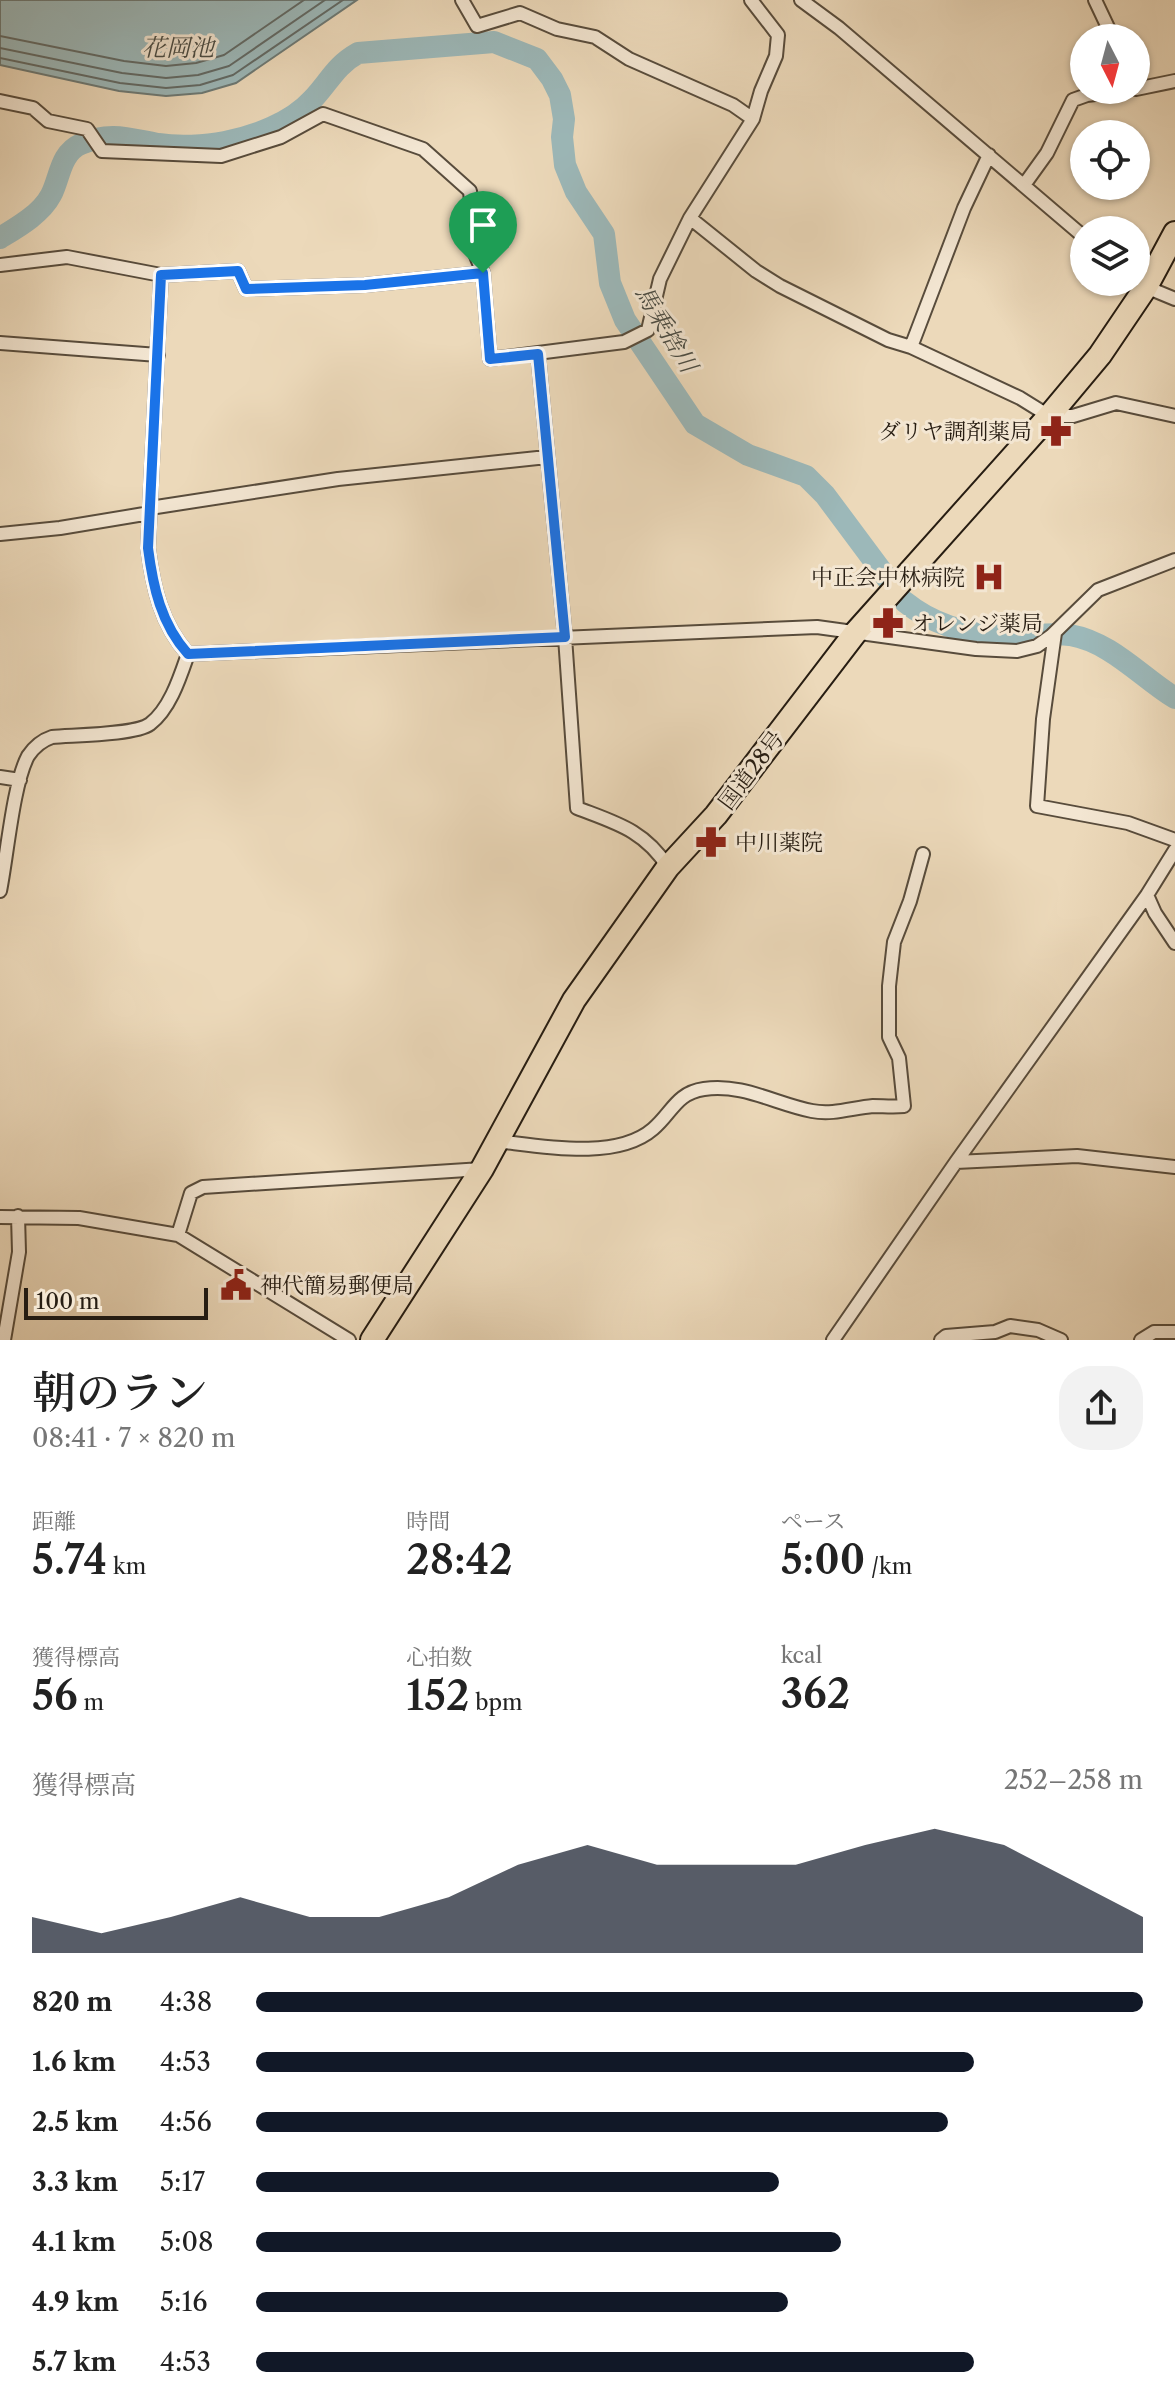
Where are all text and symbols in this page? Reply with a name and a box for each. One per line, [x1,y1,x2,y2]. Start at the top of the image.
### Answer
north arrow [1070,24,1150,104]
map controls [1070,24,1150,296]
water label: 花岡池 [142,33,217,62]
button: locate [1070,120,1150,200]
pin [449,191,517,273]
icon: arrive [461,203,505,247]
button: layers [1070,216,1150,296]
water label: 馬乗捨川 [629,280,705,380]
pharmacy icon: ダリヤ調剤薬局 [1039,414,1073,448]
place label: ダリヤ調剤薬局 [878,418,1032,445]
hospital icon: 中正会中林病院 [972,560,1006,594]
place label: 中正会中林病院 [811,564,965,591]
pharmacy icon: オレンジ薬局 [871,606,905,640]
place label: オレンジ薬局 [912,610,1043,637]
street label: 国道28号 [713,726,790,815]
pharmacy icon: 中川薬院 [694,825,728,859]
place label: 中川薬院 [735,829,823,856]
public building icon: 神代簡易郵便局 [219,1268,253,1302]
place label: 神代簡易郵便局 [260,1272,414,1299]
scale bar [24,1284,208,1320]
text: 100 m [36,1288,99,1315]
text: 朝のラン [32,1365,208,1419]
button: share [1059,1366,1143,1450]
text: 08:41 · 7 × 820 m [32,1422,236,1454]
text: 距離 [32,1508,76,1535]
text: 時間 [406,1508,450,1535]
text: ペース [781,1508,846,1535]
text: 5.74 [32,1535,107,1584]
text: 28:42 [406,1535,513,1584]
text: 5:00 [781,1535,865,1584]
text: km [107,1553,146,1580]
text: /km [865,1553,912,1580]
text: kcal [781,1642,822,1669]
text: 獲得標高 [32,1644,120,1671]
text: 心拍数 [406,1644,472,1671]
text: 362 [781,1669,850,1718]
text: 56 [32,1671,78,1720]
text: 152 [406,1671,469,1720]
text: m [78,1689,104,1716]
text: bpm [469,1689,523,1716]
text: 252–258 m [1004,1764,1143,1796]
text: 獲得標高 [32,1769,136,1801]
text: 820 m [32,1986,112,2018]
text: 4:38 [160,1986,212,2018]
text: 1.6 km [32,2046,116,2078]
text: 4:53 [160,2046,211,2078]
text: 2.5 km [32,2106,118,2138]
text: 4:56 [160,2106,212,2138]
text: 3.3 km [32,2166,118,2198]
text: 5:17 [160,2166,205,2198]
text: 4.1 km [32,2226,116,2258]
text: 5:08 [160,2226,213,2258]
text: 4.9 km [32,2286,119,2318]
text: 5:16 [160,2286,208,2318]
text: 5.7 km [32,2346,116,2378]
text: 4:53 [160,2346,211,2378]

